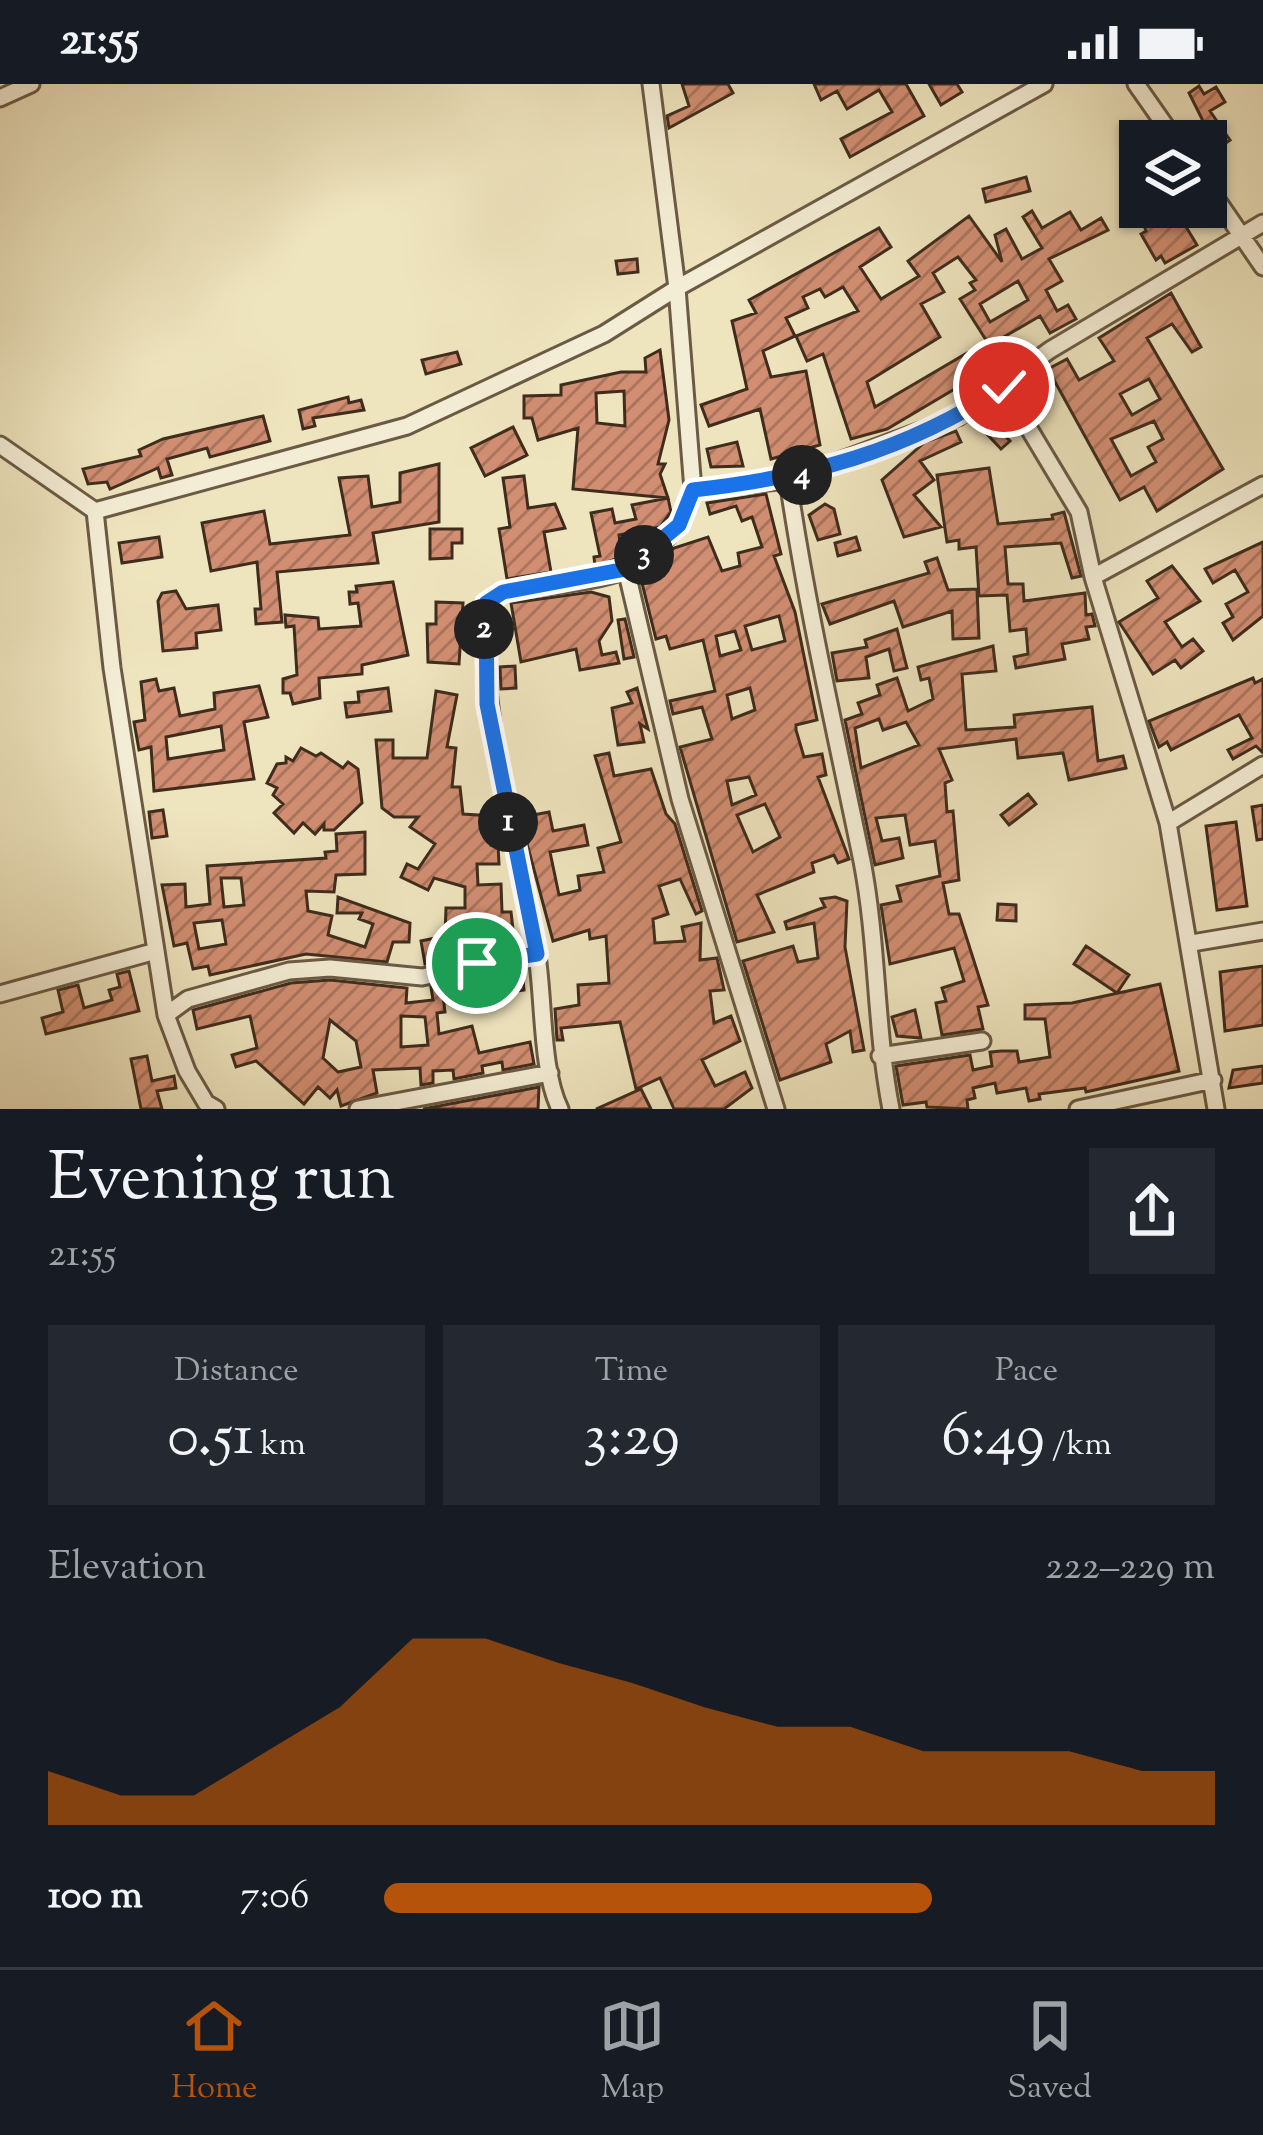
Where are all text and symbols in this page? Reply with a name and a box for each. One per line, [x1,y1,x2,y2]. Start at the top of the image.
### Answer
text: 21:55 [60,10,139,75]
map controls [1119,120,1227,228]
button: layers [1119,120,1227,228]
pin [953,336,1055,438]
icon: check [971,354,1037,420]
pin: 4 [772,445,832,505]
text: 4 [794,451,810,499]
pin: 3 [614,525,674,585]
text: 3 [637,531,651,579]
pin: 2 [454,599,514,659]
text: 2 [476,605,492,653]
pin: 1 [478,792,538,852]
text: 1 [502,798,514,846]
pin [426,912,528,1014]
icon: arrive [444,930,510,996]
text: Evening run [48,1135,395,1230]
button: share [1089,1148,1215,1274]
text: 21:55 [48,1228,117,1284]
text: Distance [174,1348,299,1396]
text: Time [595,1348,668,1396]
text: Pace [995,1348,1058,1396]
text: 0.51 [167,1396,253,1483]
text: 3:29 [583,1396,680,1483]
text: 6:49 [941,1396,1045,1483]
text: km [253,1422,306,1470]
text: /km [1045,1422,1112,1470]
text: Elevation [48,1541,206,1597]
text: 222–229 m [1045,1541,1215,1597]
text: 100 m [48,1870,143,1926]
text: 7:06 [240,1870,309,1926]
tab: Home [171,1993,257,2113]
tab: Map [599,1993,665,2113]
tab: Saved [1007,1993,1092,2113]

